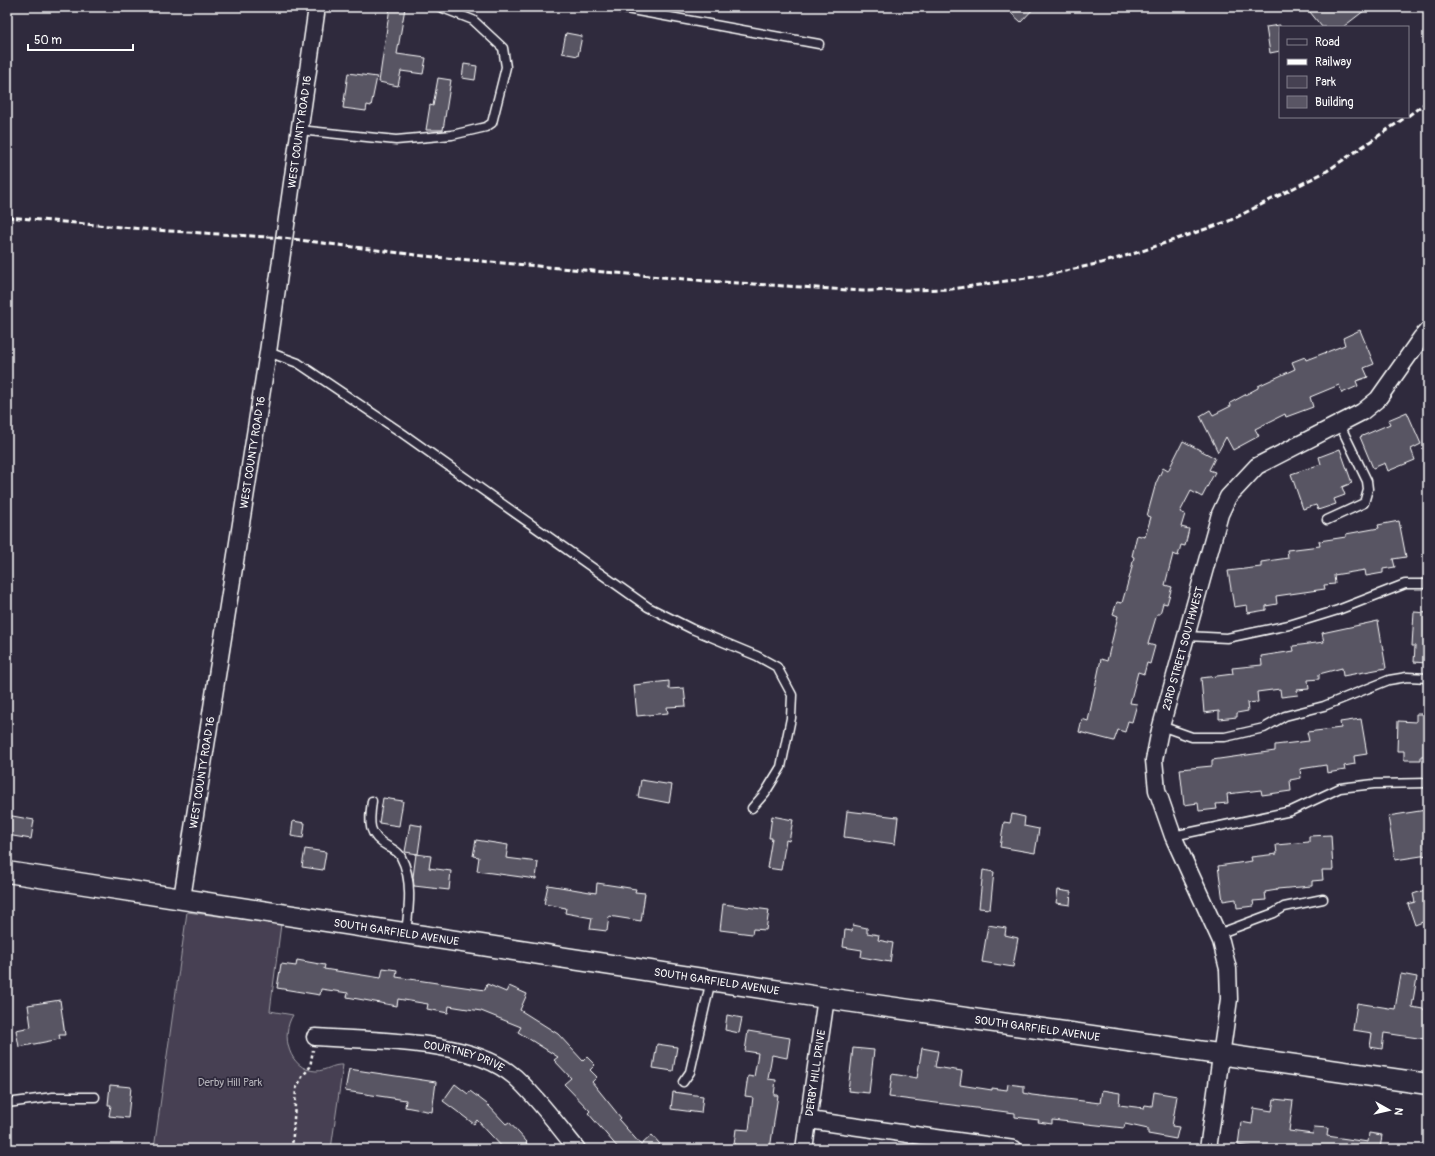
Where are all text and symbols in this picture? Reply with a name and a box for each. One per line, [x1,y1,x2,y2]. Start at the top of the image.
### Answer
scale bar [28,26,133,52]
legend [1279,26,1409,118]
text: 50 m [34,33,62,48]
text: Road [1315,35,1340,50]
text: Railway [1315,55,1351,70]
street label: WEST COUNTY ROAD 16 [285,75,314,189]
text: Park [1315,75,1336,90]
text: Building [1315,95,1354,110]
street label: WEST COUNTY ROAD 16 [237,395,268,510]
street label: 23RD STREET SOUTHWEST [1160,585,1207,712]
street label: WEST COUNTY ROAD 16 [187,716,218,830]
street label: SOUTH GARFIELD AVENUE [333,916,460,949]
street label: SOUTH GARFIELD AVENUE [653,966,780,998]
street label: SOUTH GARFIELD AVENUE [974,1013,1101,1044]
street label: DERBY HILL DRIVE [803,1028,828,1117]
street label: COURTNEY DRIVE [423,1038,507,1075]
park label: Derby Hill Park [198,1076,263,1089]
north arrow [1369,1090,1409,1130]
text: N [1391,1107,1405,1116]

